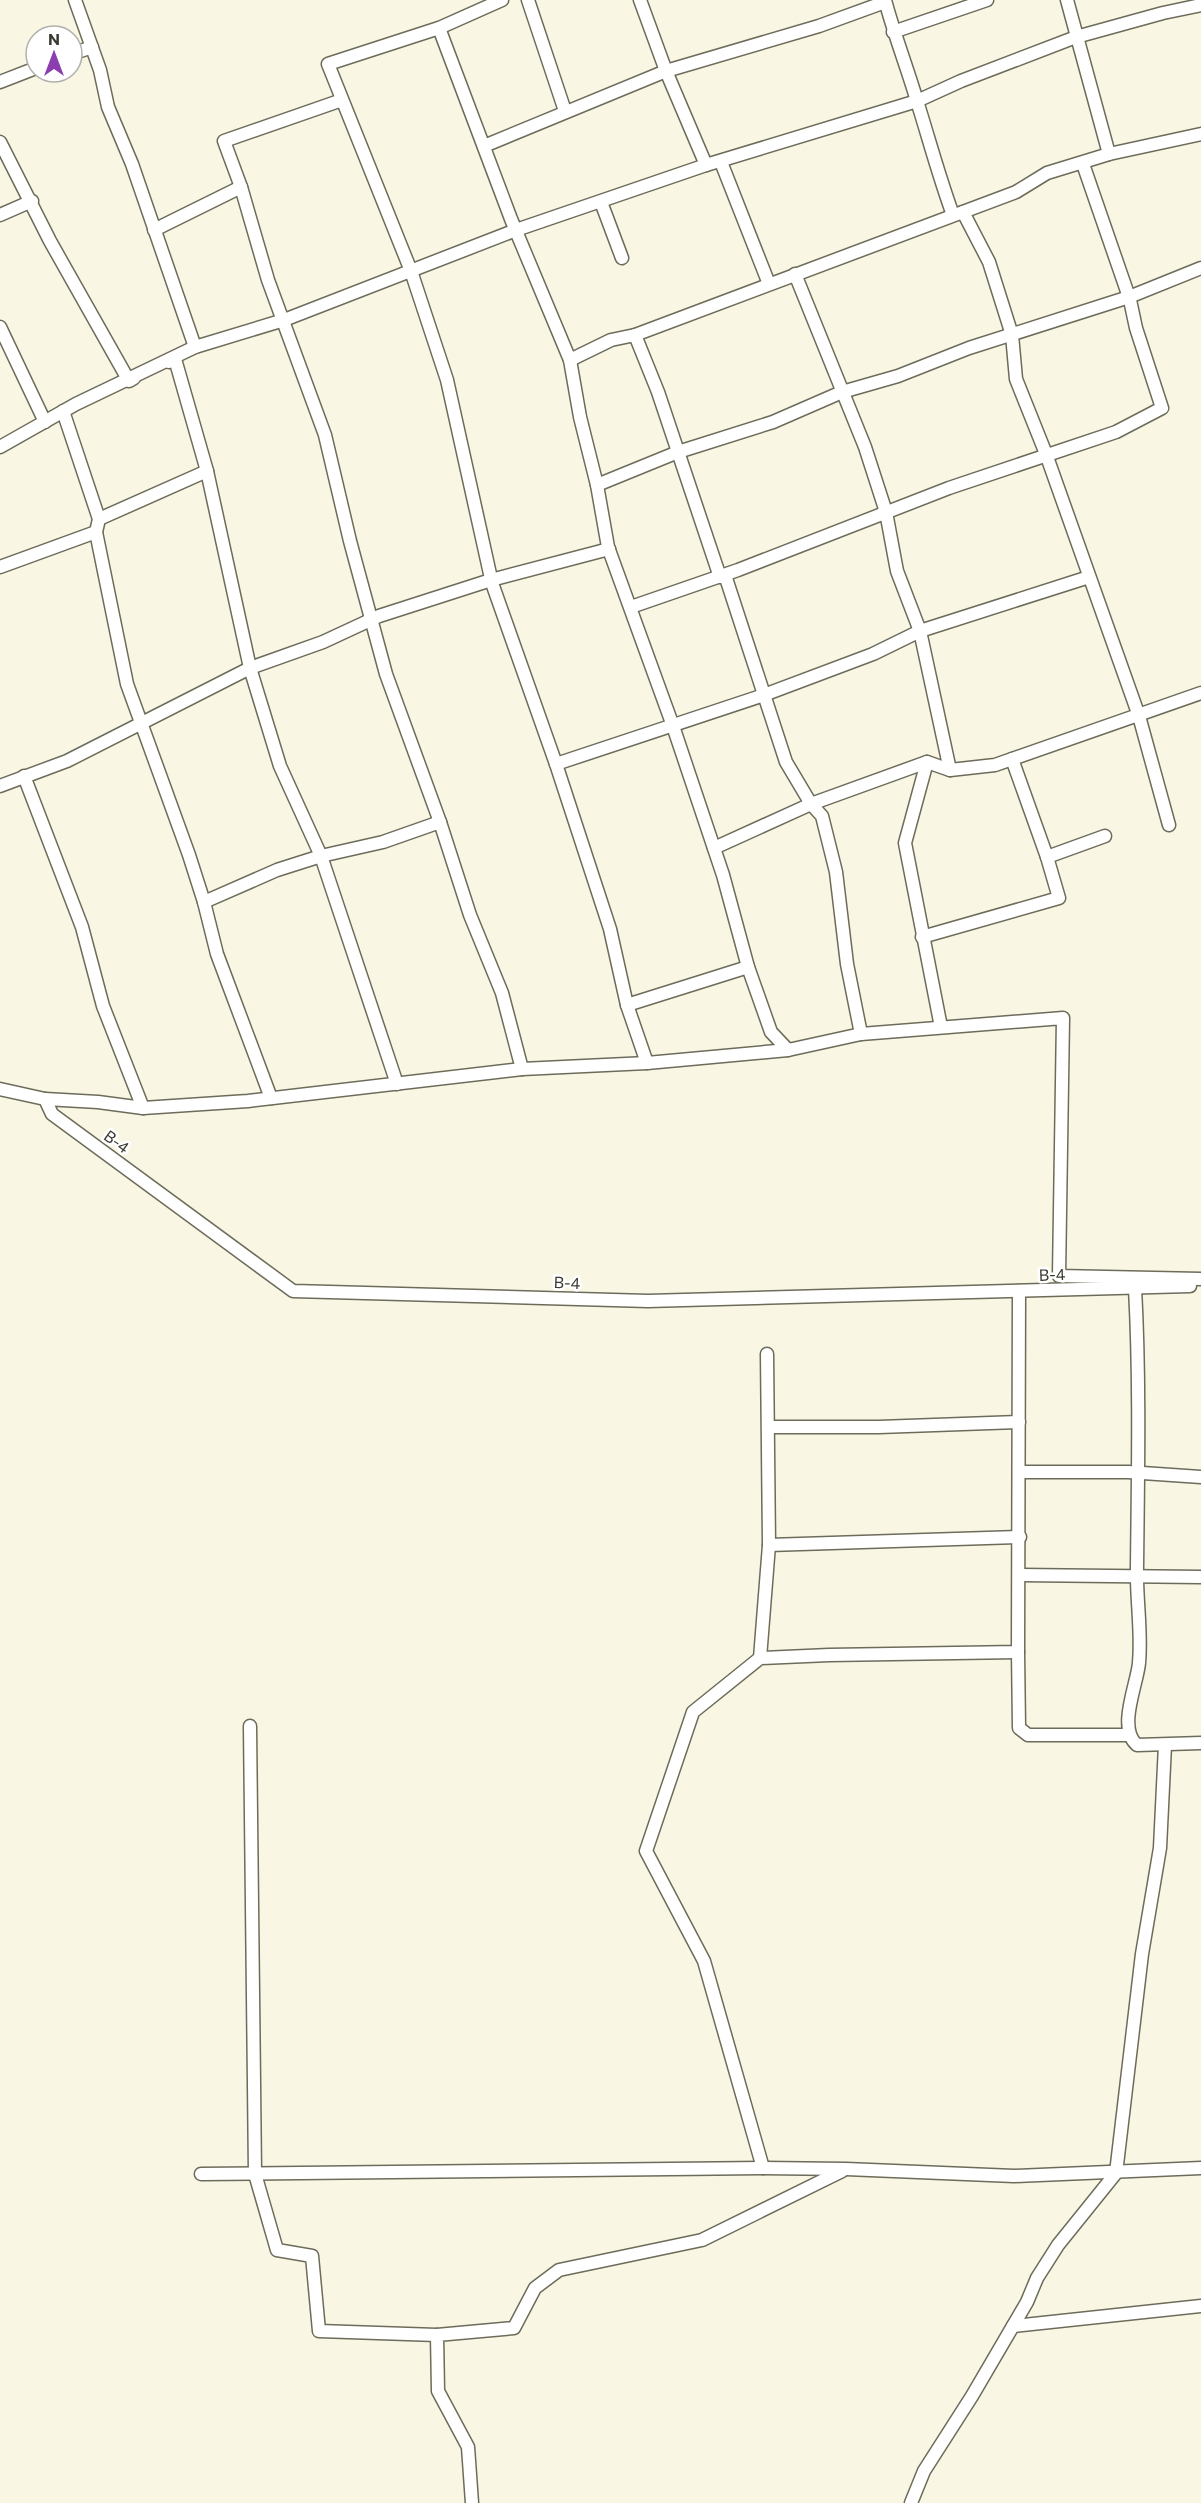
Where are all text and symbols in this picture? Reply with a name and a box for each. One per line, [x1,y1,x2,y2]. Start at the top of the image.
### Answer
north arrow [24,24,84,84]
text: N [48,29,60,48]
street label: B-4 [101,1125,134,1157]
street label: B-4 [1038,1264,1066,1284]
street label: B-4 [553,1272,581,1292]

